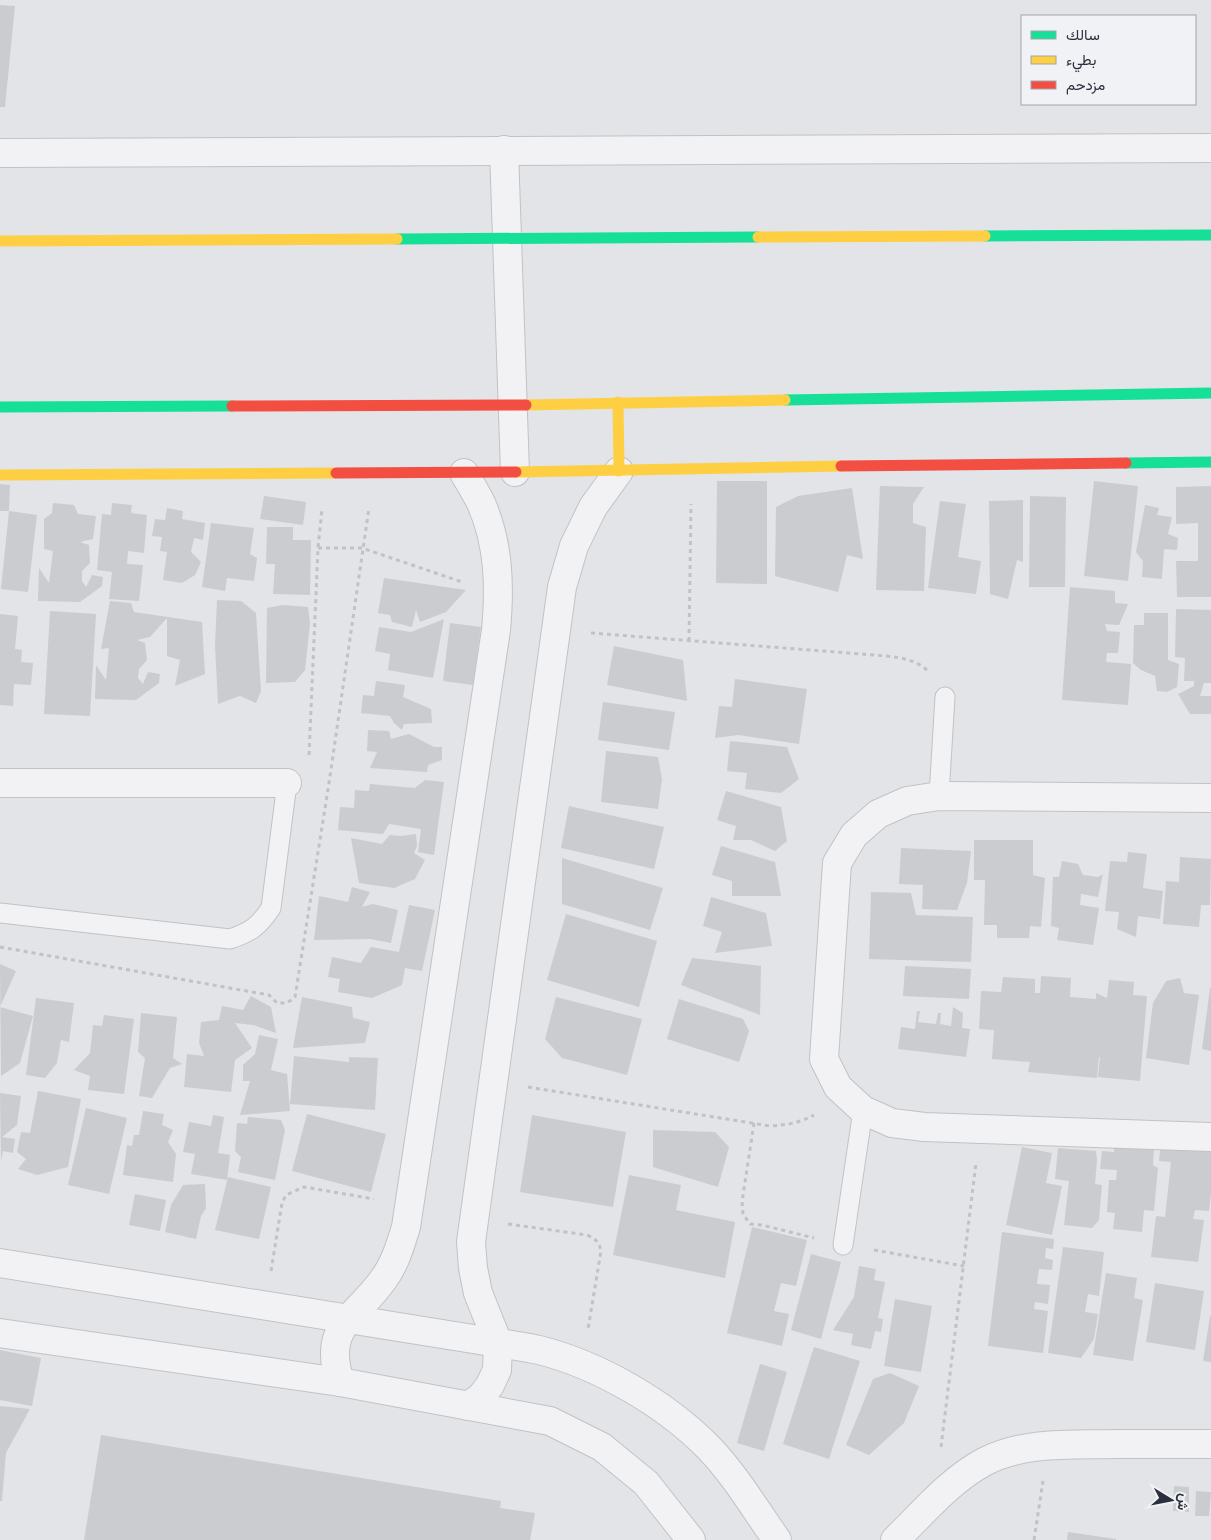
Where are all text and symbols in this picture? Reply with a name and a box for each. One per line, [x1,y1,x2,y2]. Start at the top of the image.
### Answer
legend [1021,15,1196,105]
text: سالك [1066,25,1100,43]
text: بطيء [1066,50,1096,73]
text: مزدحم [1066,75,1105,95]
north arrow [1146,1475,1196,1525]
text: ش [1173,1492,1194,1512]

